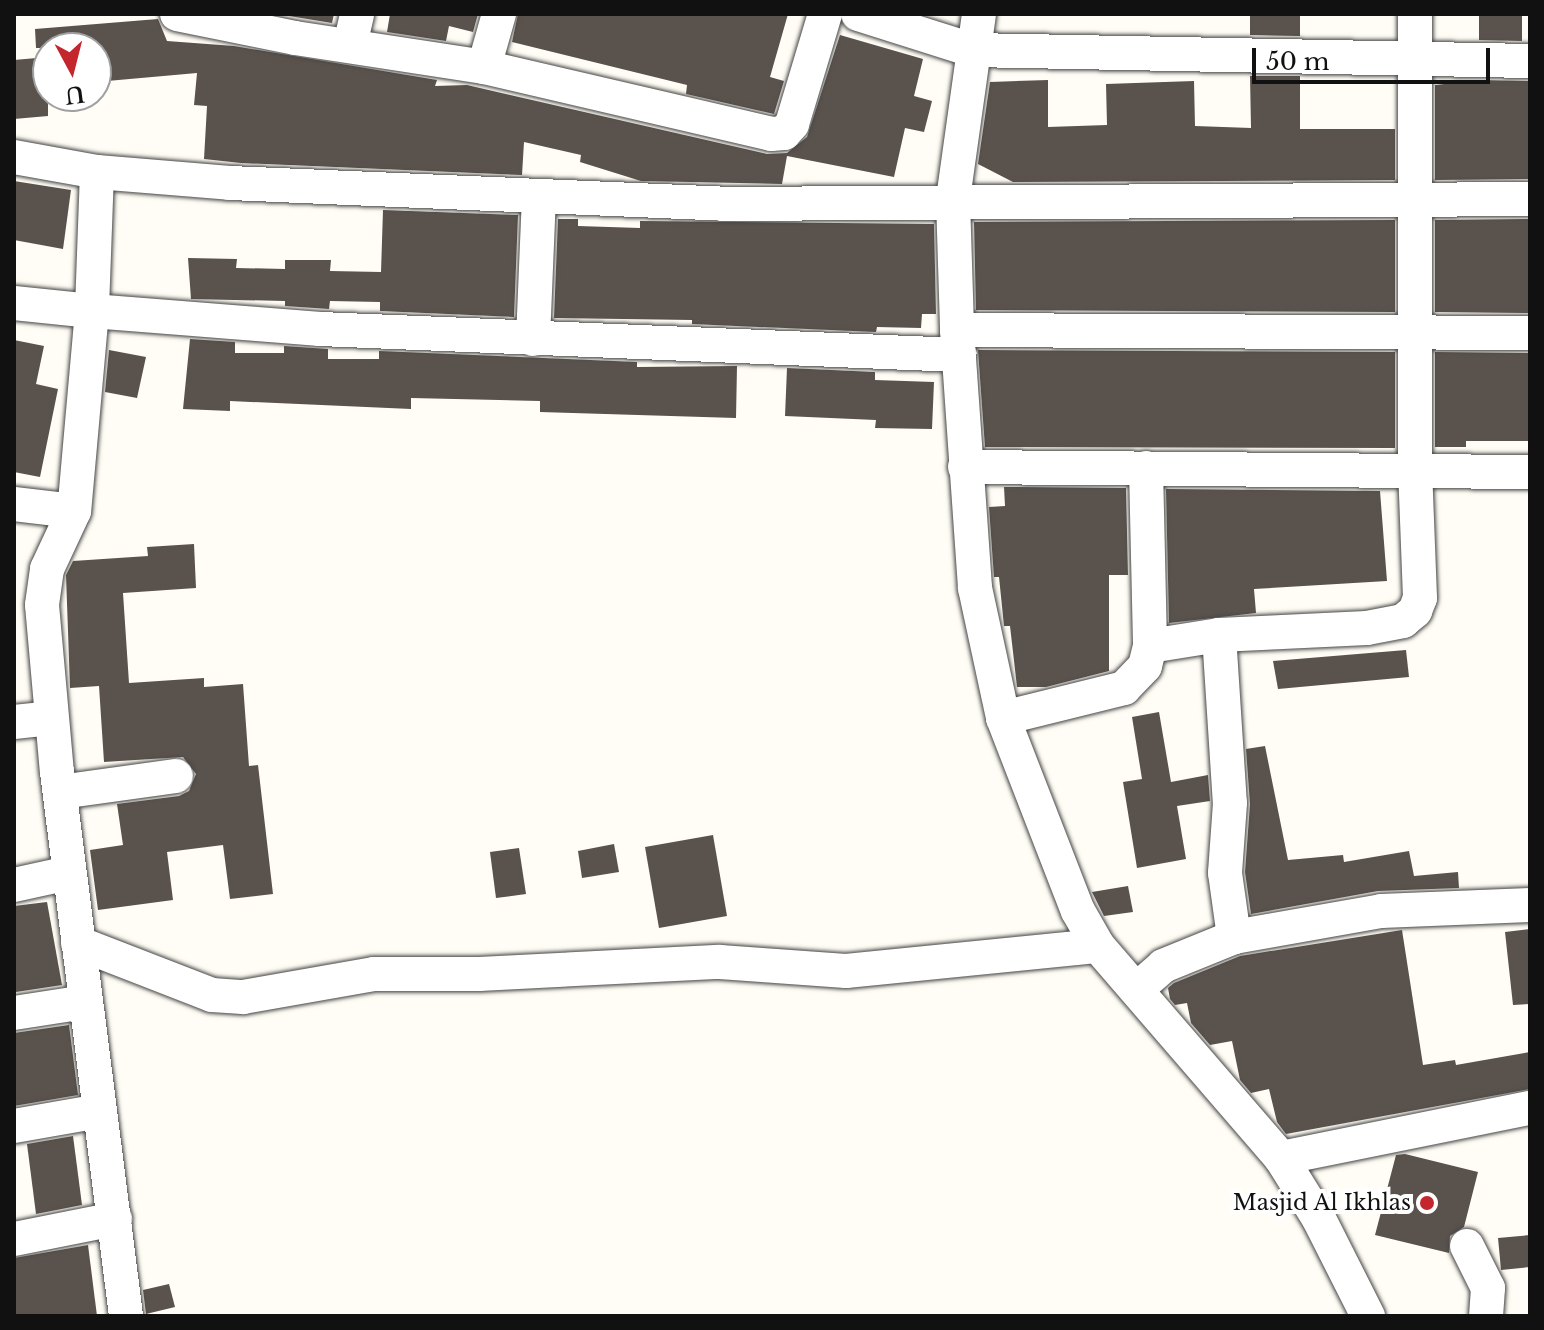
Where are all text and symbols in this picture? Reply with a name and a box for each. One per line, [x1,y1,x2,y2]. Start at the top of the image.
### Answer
north arrow [32,32,112,112]
scale bar [1256,32,1494,82]
text: 50 m [1266,47,1329,76]
text: U [63,80,86,109]
place label: Masjid Al Ikhlas [1232,1190,1411,1216]
marker: Masjid Al Ikhlas [1418,1194,1436,1212]

